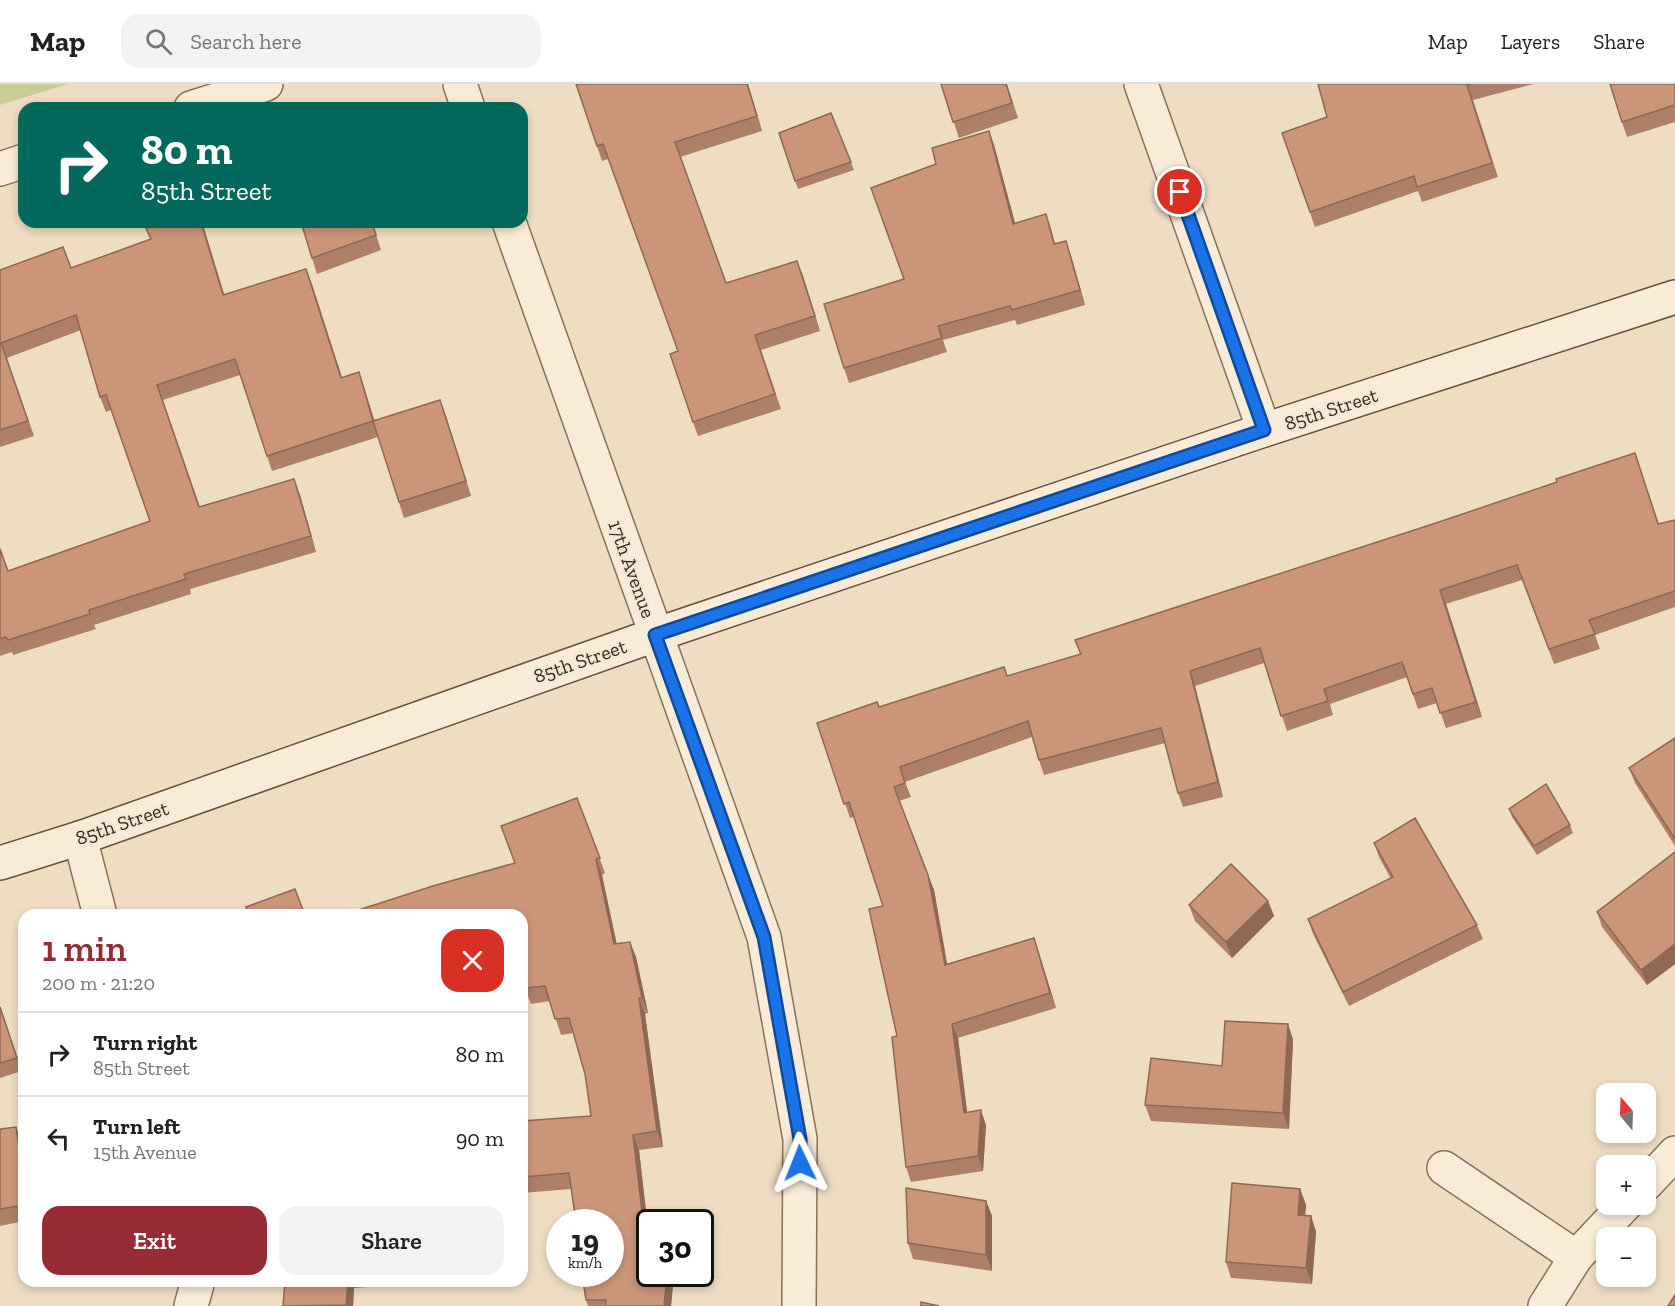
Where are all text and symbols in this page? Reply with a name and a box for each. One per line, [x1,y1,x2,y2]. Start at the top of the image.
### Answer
search box [121,14,541,68]
text: Map [30,25,85,58]
icon: search [142,25,175,58]
text: Search here [190,28,302,55]
text: Map [1428,29,1468,54]
text: Layers [1501,29,1560,54]
text: Share [1593,29,1645,54]
text: 80 m [141,124,232,175]
icon: right [42,126,120,204]
pin [1154,166,1205,217]
text: 85th Street [141,175,272,207]
icon: arrive [1163,175,1196,208]
street label: 85th Street [1281,382,1381,435]
street label: 17th Avenue [603,517,661,621]
street label: 85th Street [530,634,630,688]
street label: 85th Street [72,796,172,850]
text: 1 min [42,927,127,970]
button: close [441,929,504,992]
text: 200 m · 21:20 [42,971,155,995]
text: Turn right [93,1029,197,1056]
icon: right [42,1038,75,1071]
text: 80 m [456,1041,504,1068]
text: 85th Street [93,1056,190,1080]
north arrow [1596,1083,1656,1143]
map controls [1596,1083,1656,1287]
text: Turn left [93,1113,180,1140]
icon: left [42,1122,75,1155]
text: 90 m [456,1125,504,1152]
position arrow [768,1131,832,1195]
text: 15th Avenue [93,1140,197,1164]
button: + [1596,1155,1656,1215]
button: Exit [42,1206,267,1275]
button: Share [279,1206,504,1275]
speed limit sign: 30 [636,1209,714,1287]
text: 19 [571,1223,599,1259]
button: − [1596,1227,1656,1287]
text: km/h [568,1254,602,1272]

